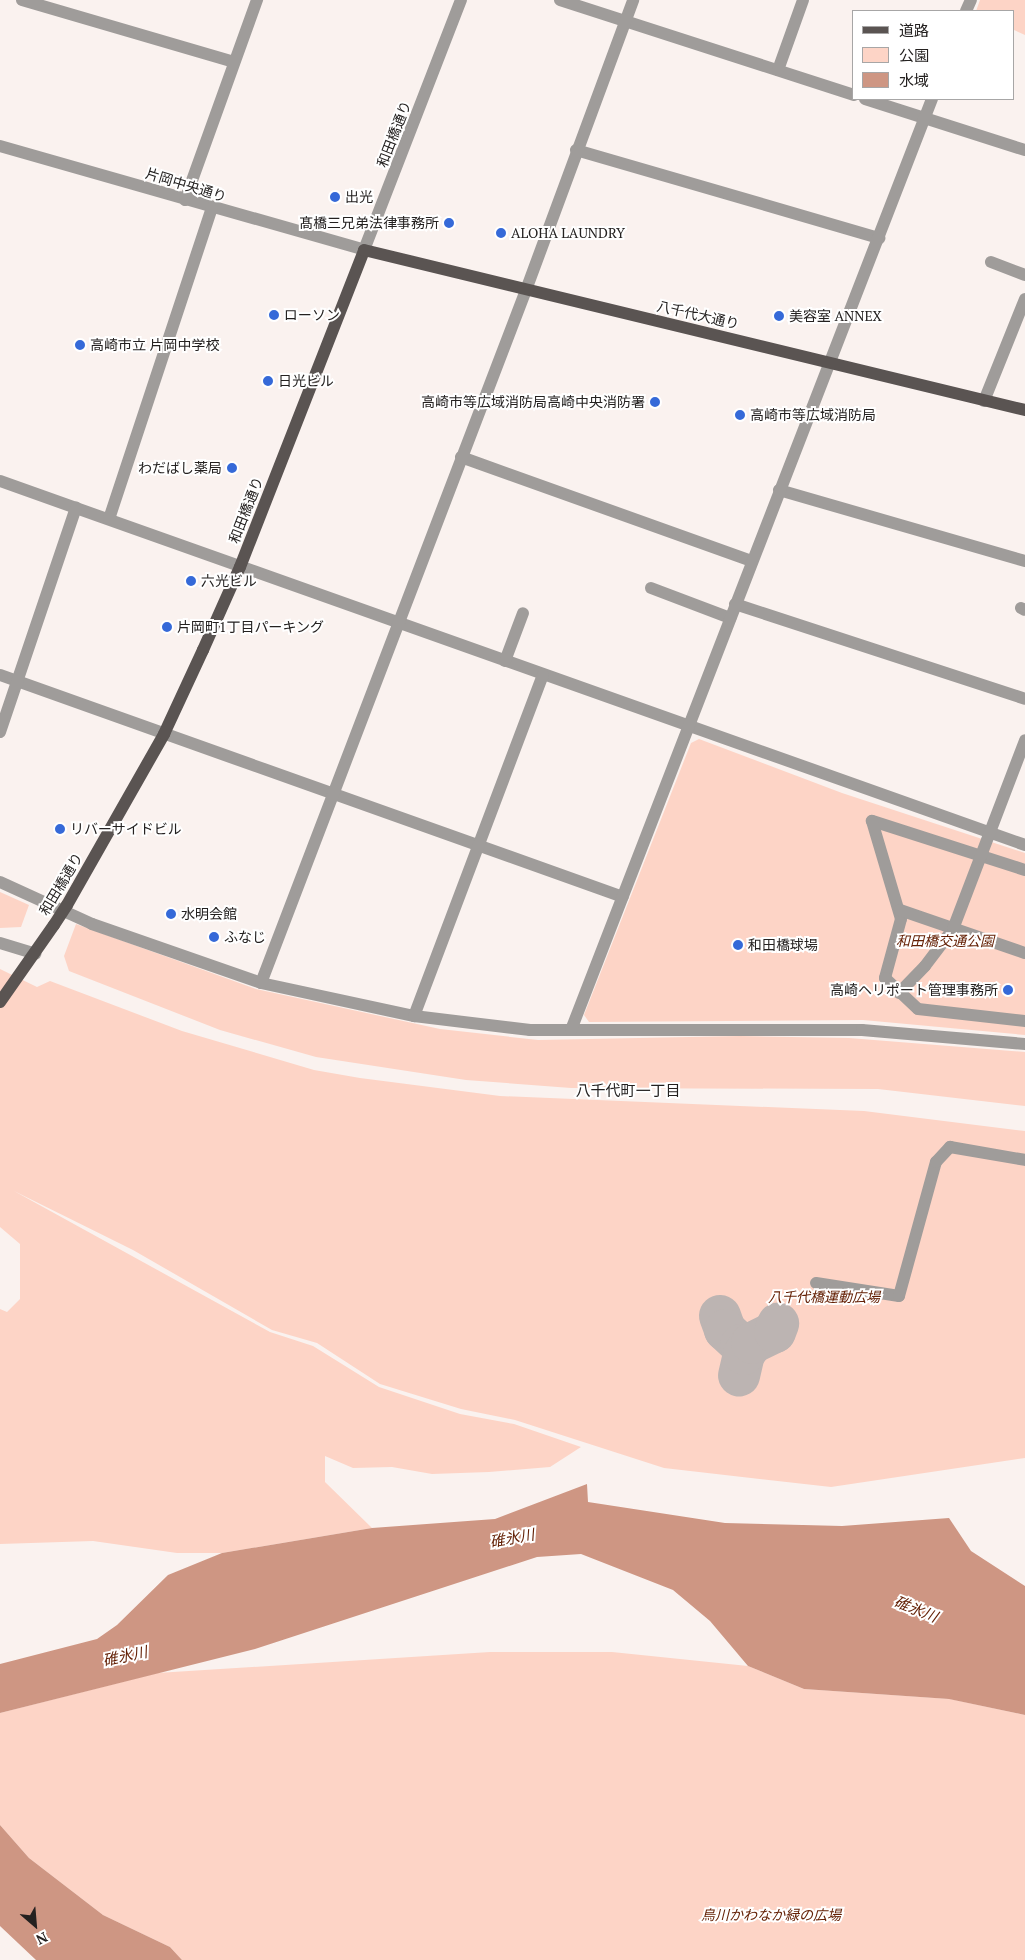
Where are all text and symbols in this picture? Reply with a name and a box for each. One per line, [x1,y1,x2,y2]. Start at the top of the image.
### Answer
legend [852,10,1015,100]
text: 道路 [899,20,929,40]
text: 公園 [899,45,929,65]
text: 水域 [899,70,929,90]
street label: 和田橋通り [374,98,414,170]
street label: 片岡中央通り [143,165,229,205]
place label: 出光 [345,189,373,205]
marker: 出光 [329,191,341,203]
place label: 髙橋三兄弟法律事務所 [299,215,439,231]
marker: 髙橋三兄弟法律事務所 [443,217,455,229]
place label: ALOHA LAUNDRY [511,225,625,241]
marker: ALOHA LAUNDRY [495,227,507,239]
street label: 八千代大通り [655,297,741,333]
place label: ローソン [284,307,340,323]
place label: 美容室 ANNEX [789,308,882,324]
marker: ローソン [268,309,280,321]
marker: 美容室 ANNEX [773,310,785,322]
place label: 高崎市立 片岡中学校 [90,337,219,353]
marker: 高崎市立 片岡中学校 [74,339,86,351]
place label: 日光ビル [278,373,334,389]
marker: 日光ビル [262,375,274,387]
place label: 高崎市等広域消防局高崎中央消防署 [421,394,645,410]
marker: 高崎市等広域消防局高崎中央消防署 [649,396,661,408]
place label: 高崎市等広域消防局 [750,407,876,423]
marker: 高崎市等広域消防局 [734,409,746,421]
place label: わだばし薬局 [138,460,222,476]
marker: わだばし薬局 [226,462,238,474]
street label: 和田橋通り [226,474,266,546]
place label: 六光ビル [201,573,257,589]
marker: 六光ビル [185,575,197,587]
place label: 片岡町1丁目パーキング [177,619,324,635]
marker: 片岡町1丁目パーキング [161,621,173,633]
place label: リバーサイドビル [70,821,182,837]
marker: リバーサイドビル [54,823,66,835]
street label: 和田橋通り [36,850,86,918]
place label: 水明会館 [181,906,237,922]
marker: 水明会館 [165,908,177,920]
place label: ふなじ [224,929,266,945]
marker: ふなじ [208,931,220,943]
park label: 和田橋交通公園 [896,933,994,949]
place label: 和田橋球場 [748,937,818,953]
marker: 和田橋球場 [732,939,744,951]
place label: 高崎ヘリポート管理事務所 [830,982,998,998]
marker: 高崎ヘリポート管理事務所 [1002,984,1014,996]
district label: 八千代町一丁目 [576,1082,680,1100]
park label: 八千代橋運動広場 [768,1289,880,1305]
water label: 碓氷川 [488,1525,536,1551]
water label: 碓氷川 [892,1592,940,1626]
water label: 碓氷川 [101,1643,149,1669]
north arrow [10,1900,60,1950]
park label: 烏川かわなか緑の広場 [701,1907,841,1923]
text: N [33,1928,51,1950]

